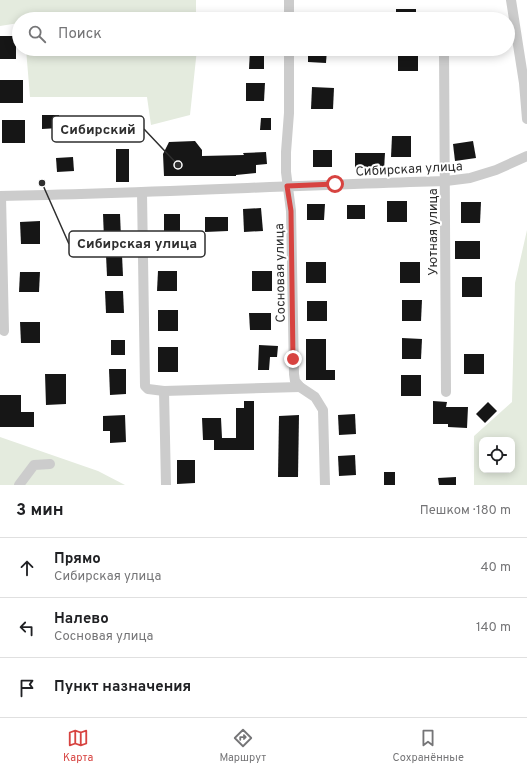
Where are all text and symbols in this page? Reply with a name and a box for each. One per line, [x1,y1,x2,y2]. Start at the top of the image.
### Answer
search box [12,12,515,56]
icon: search [26,23,48,45]
text: Поиск [58,25,102,44]
callout: Сибирский [52,116,144,142]
text: Сибирский [60,122,136,139]
street label: Сибирская улица [355,159,463,181]
route start [326,175,344,193]
street label: Уютная улица [426,188,442,276]
street label: Сосновая улица [272,223,290,323]
callout: Сибирская улица [69,231,205,257]
text: Сибирская улица [77,236,197,253]
route end [284,350,302,368]
map controls [479,437,515,473]
button: locate [479,437,515,473]
text: 3 мин [16,500,64,522]
text: Пешком · 180 m [420,503,511,519]
text: Прямо [54,550,101,569]
icon: ahead [16,557,38,579]
text: 40 m [481,560,511,576]
text: Сибирская улица [54,569,161,585]
text: Налево [54,610,109,629]
icon: left [16,617,38,639]
text: 140 m [476,620,511,636]
text: Сосновая улица [54,629,153,645]
icon: arrive [16,677,38,699]
text: Пункт назначения [54,678,191,697]
tab: Карта [63,727,93,765]
tab: Маршрут [219,727,266,765]
tab: Сохранённые [393,727,464,765]

